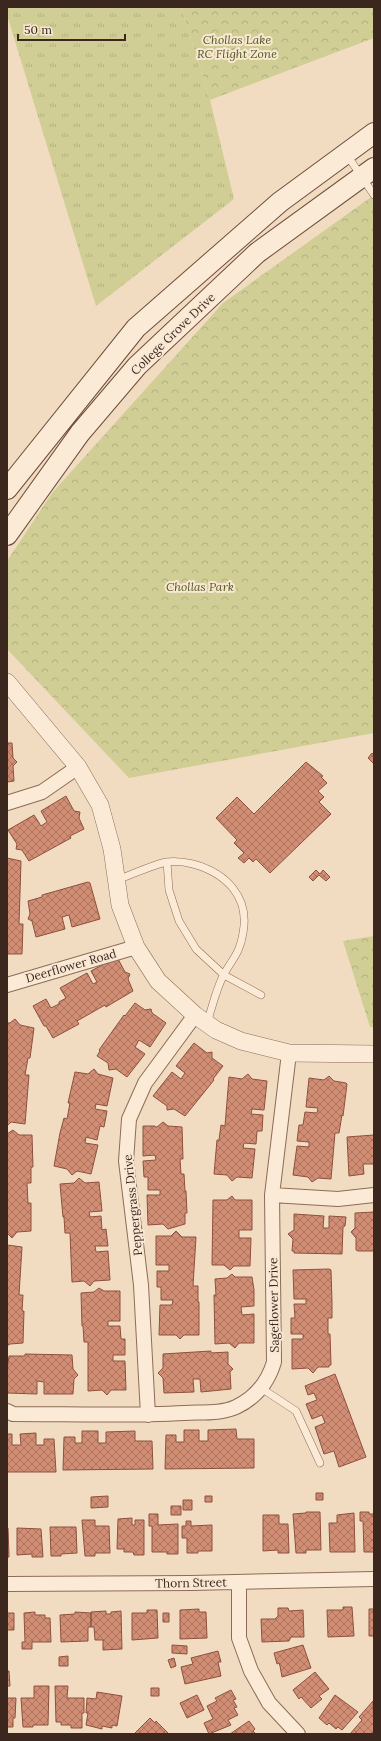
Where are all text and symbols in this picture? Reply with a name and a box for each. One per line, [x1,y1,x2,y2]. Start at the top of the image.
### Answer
scale bar [18,16,125,42]
text: 50 m [24,22,52,37]
park label: Chollas Lake RC Flight Zone [197,32,277,61]
street label: College Grove Drive [127,289,218,378]
park label: Chollas Park [166,579,234,594]
street label: Deerflower Road [24,945,118,986]
street label: Peppergrass Drive [120,1153,145,1256]
street label: Sageflower Drive [265,1257,282,1353]
street label: Thorn Street [155,1574,227,1591]

